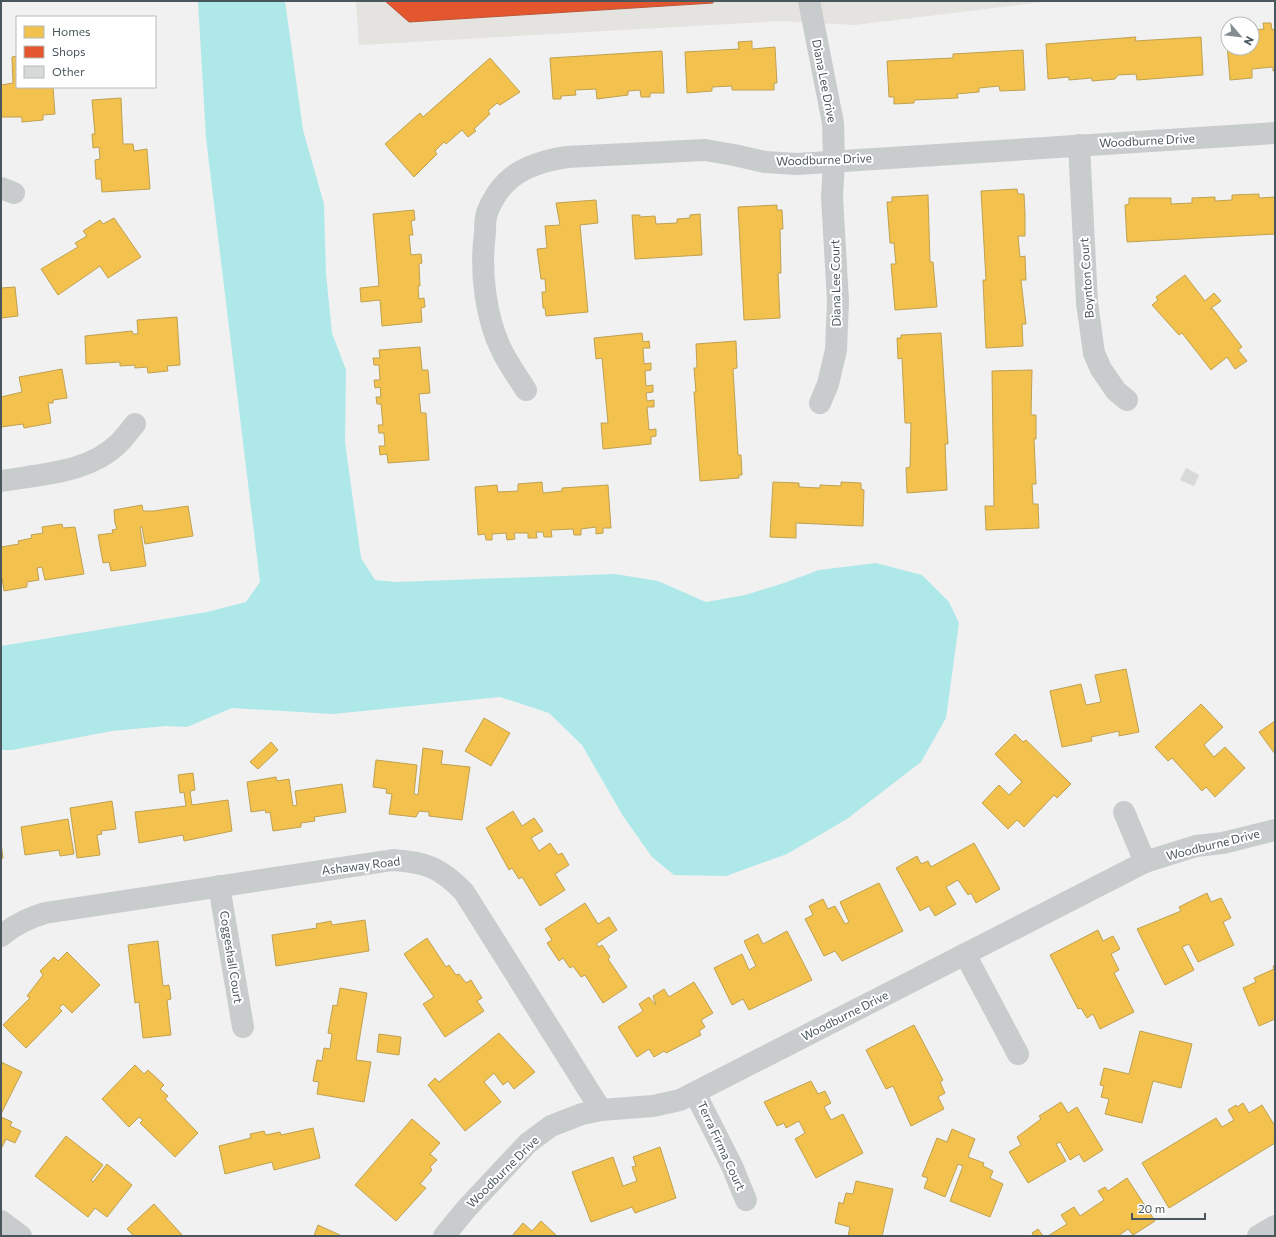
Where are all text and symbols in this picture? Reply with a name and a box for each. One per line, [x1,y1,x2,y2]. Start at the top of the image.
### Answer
legend [16,16,156,88]
north arrow [1220,16,1260,56]
text: Homes [52,24,90,38]
text: N [1242,34,1257,48]
street label: Diana Lee Drive [810,38,840,124]
text: Shops [52,44,86,58]
text: Other [52,64,85,78]
street label: Woodburne Drive [1099,131,1195,149]
street label: Woodburne Drive [776,150,872,168]
street label: Boynton Court [1076,237,1096,319]
street label: Diana Lee Court [827,239,843,327]
street label: Woodburne Drive [1165,826,1261,862]
street label: Ashaway Road [321,853,401,877]
street label: Coggeshall Court [218,910,246,1004]
street label: Woodburne Drive [799,987,890,1043]
street label: Terra Firma Court [695,1099,749,1192]
street label: Woodburne Drive [463,1132,541,1210]
scale bar [1132,1195,1205,1221]
text: 20 m [1138,1201,1165,1215]

